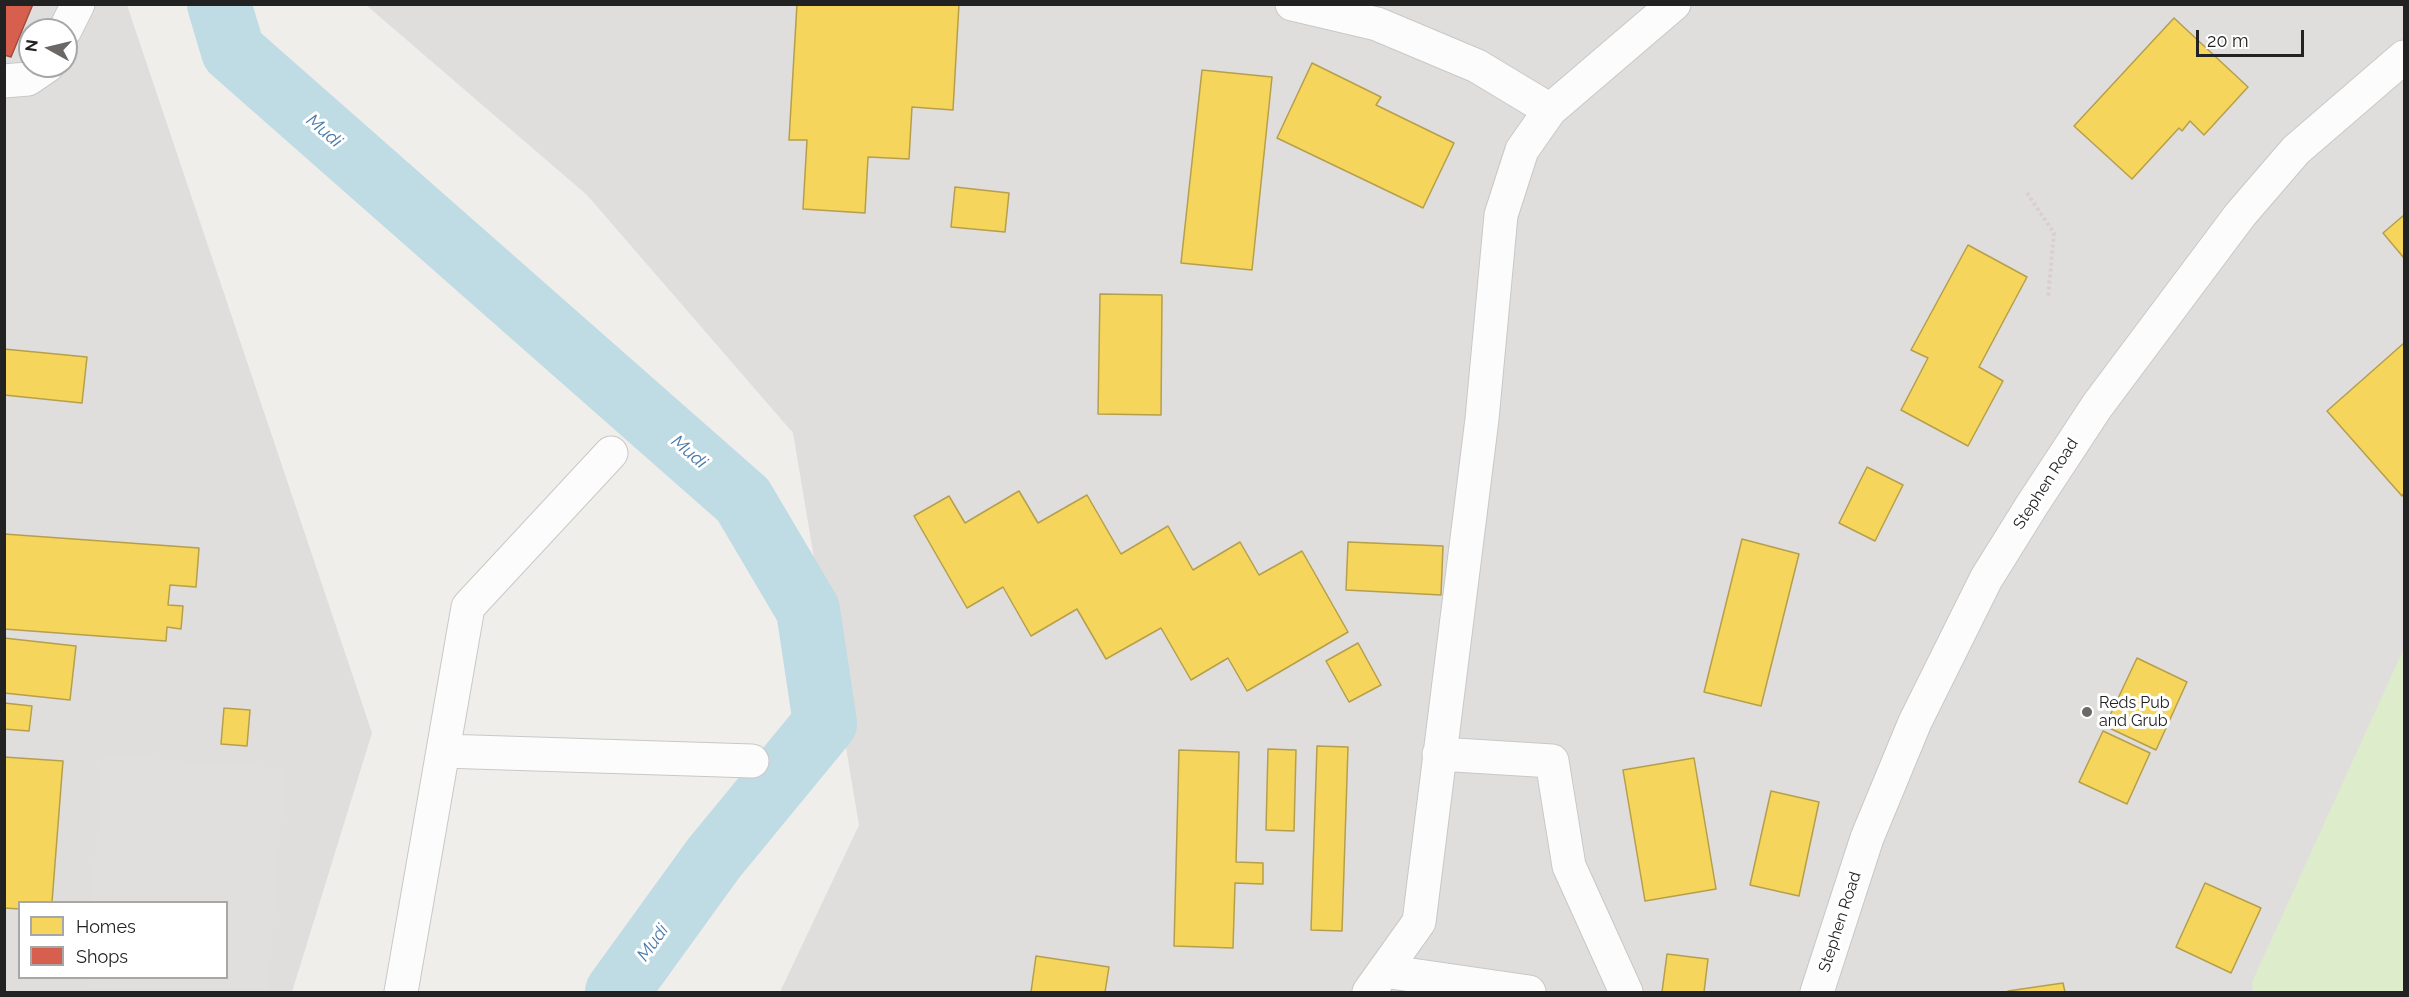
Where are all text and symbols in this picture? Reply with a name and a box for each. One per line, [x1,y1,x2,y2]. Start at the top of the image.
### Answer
north arrow [18,18,78,78]
scale bar [2199,18,2307,56]
text: 20 m [2207,30,2249,51]
text: N [21,38,42,53]
water label: Mudi [302,110,346,152]
water label: Mudi [667,431,711,473]
street label: Stephen Road [2009,435,2083,533]
place label: Reds Pub and Grub [2099,693,2170,731]
marker: Reds Pub and Grub [2080,705,2094,719]
street label: Stephen Road [1815,869,1865,975]
legend [18,901,228,979]
text: Homes [76,916,136,937]
water label: Mudi [633,920,673,966]
text: Shops [76,946,128,967]

